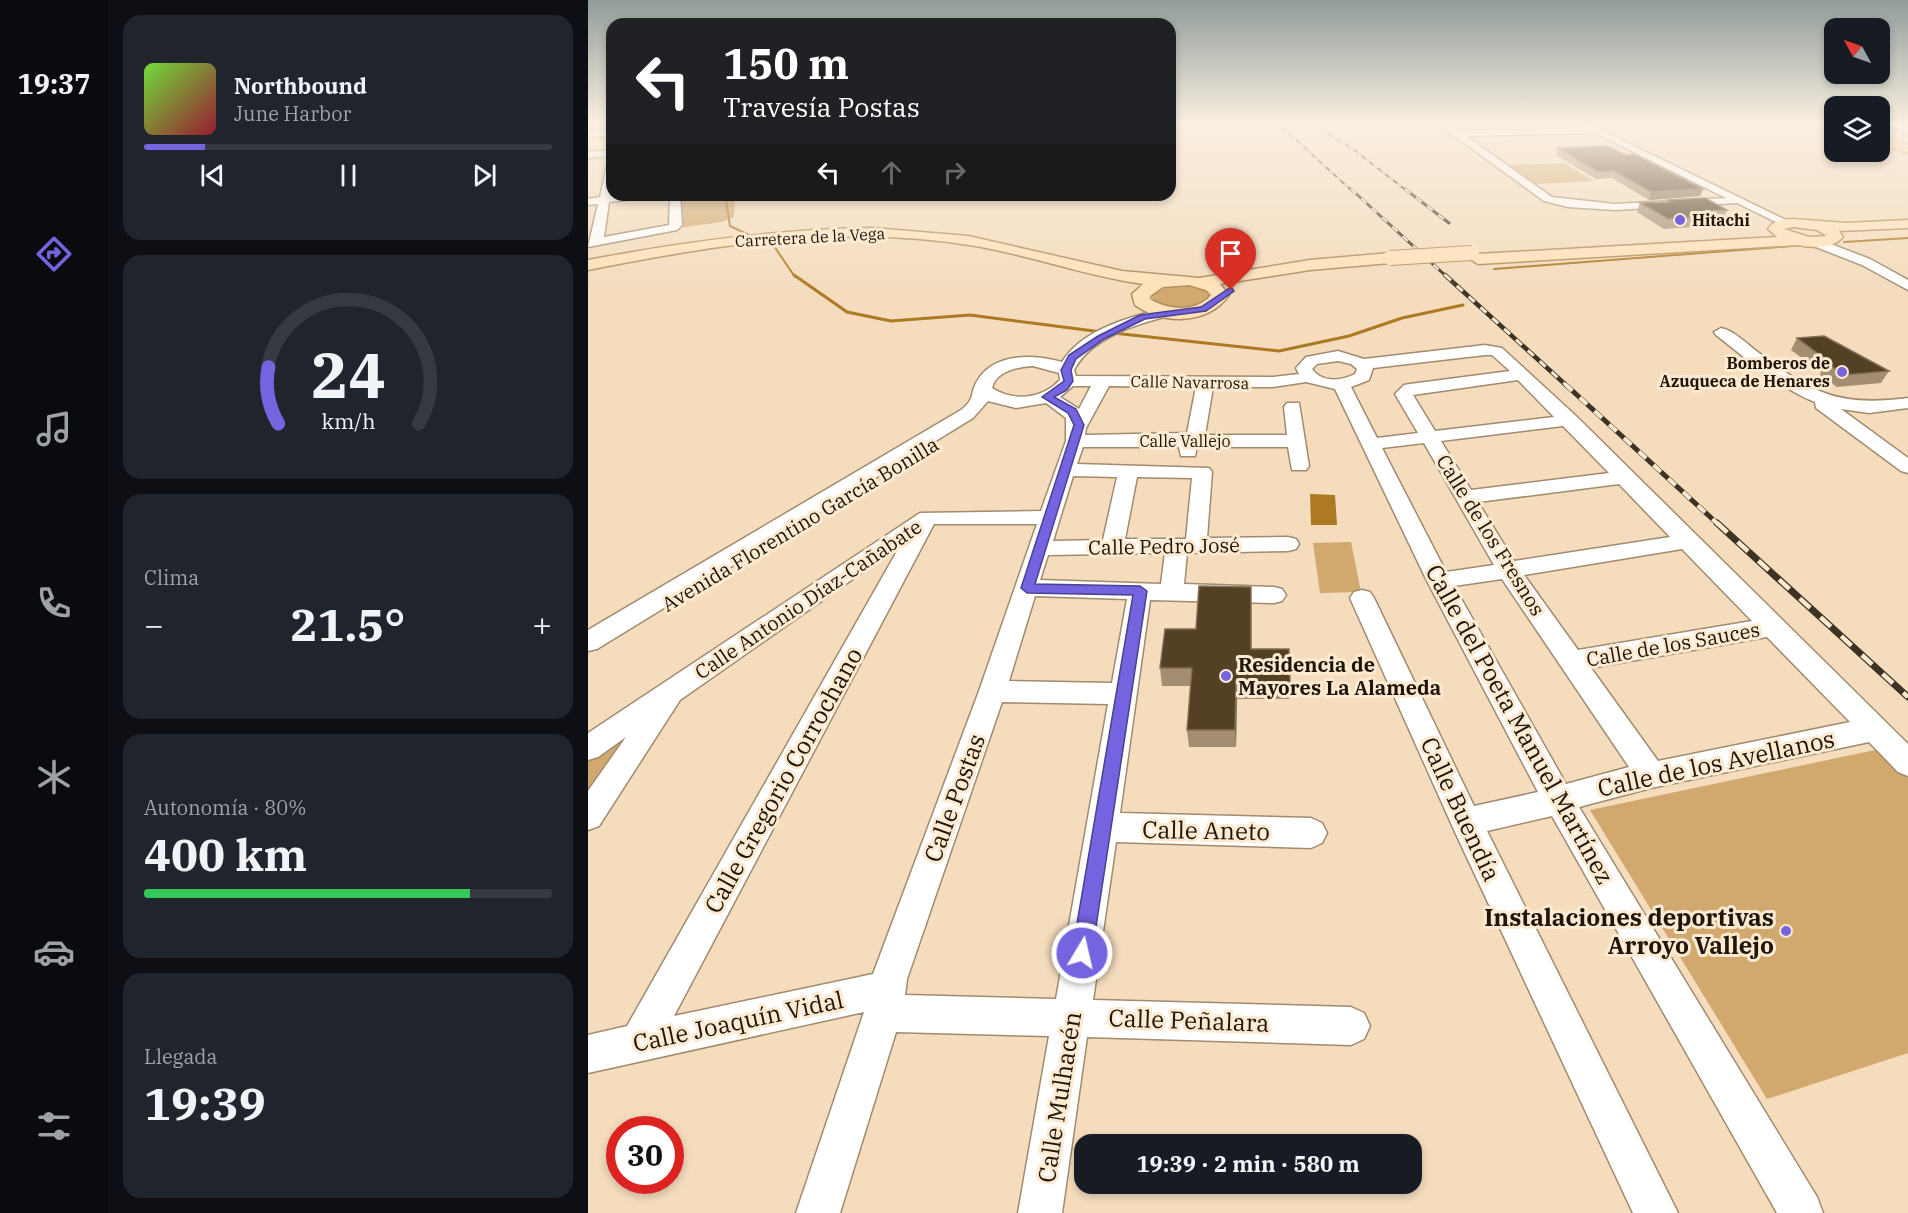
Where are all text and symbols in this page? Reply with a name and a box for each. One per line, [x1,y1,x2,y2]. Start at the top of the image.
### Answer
north arrow [1824,18,1890,84]
map controls [1824,18,1890,162]
text: 150 m [723,36,849,91]
icon: left [624,42,702,120]
text: 19:37 [18,66,90,101]
text: Northbound [234,71,367,100]
text: Travesía Postas [723,89,920,124]
button: layers [1824,96,1890,162]
text: June Harbor [234,100,351,127]
icon: left [812,156,845,189]
icon: ahead [875,156,908,189]
icon: right [938,156,971,189]
icon: previous [196,159,229,192]
icon: pause [332,159,365,192]
icon: next [468,159,501,192]
place label: Hitachi [1692,210,1750,230]
marker: Hitachi [1673,213,1687,227]
street label: Carretera de la Vega [734,223,886,251]
pin [1205,228,1256,290]
icon: directions [33,233,75,275]
icon: arrive [1214,237,1247,270]
text: 24 [311,334,385,415]
place label: Bomberos de Azuqueca de Henares [1660,353,1830,391]
marker: Bomberos de Azuqueca de Henares [1835,365,1849,379]
street label: Calle Navarrosa [1131,371,1250,393]
text: km/h [321,407,375,435]
icon: music [33,408,75,450]
street label: Avenida Florentino García Bonilla [656,430,944,618]
street label: Calle Vallejo [1139,431,1231,451]
street label: Calle de los Fresnos [1430,449,1552,621]
street label: Calle Antonio Díaz-Cañabate [689,513,927,685]
street label: Calle Pedro José [1088,531,1240,561]
street label: Calle del Poeta Manuel Martínez [1419,558,1621,890]
text: Clima [144,564,199,591]
icon: phone [33,582,75,624]
text: 21.5° [291,595,405,653]
text: − [144,603,164,646]
text: + [532,603,552,646]
street label: Calle de los Sauces [1584,615,1762,673]
street label: Calle Gregorio Corrochano [697,641,869,919]
place label: Residencia de Mayores La Alameda [1238,651,1441,701]
marker: Residencia de Mayores La Alameda [1219,669,1233,683]
street label: Calle de los Avellanos [1594,722,1838,804]
street label: Calle Postas [916,729,992,867]
street label: Calle Buendía [1414,732,1508,886]
icon: climate [33,756,75,798]
text: Autonomía · 80% [144,794,306,821]
street label: Calle Aneto [1142,813,1270,847]
text: 400 km [144,825,307,883]
place label: Instalaciones deportivas Arroyo Vallejo [1484,901,1774,961]
position arrow [1050,921,1114,985]
marker: Instalaciones deportivas Arroyo Vallejo [1779,924,1793,938]
icon: car [33,931,75,973]
street label: Calle Joaquín Vidal [630,983,846,1059]
street label: Calle Peñalara [1108,1001,1270,1039]
street label: Calle Mulhacén [1030,1009,1088,1185]
text: Llegada [144,1043,217,1070]
text: 19:39 [144,1074,266,1132]
icon: filters [33,1105,75,1147]
speed limit sign: 30 [606,1116,684,1194]
text: 19:39 · 2 min · 580 m [1136,1149,1360,1178]

